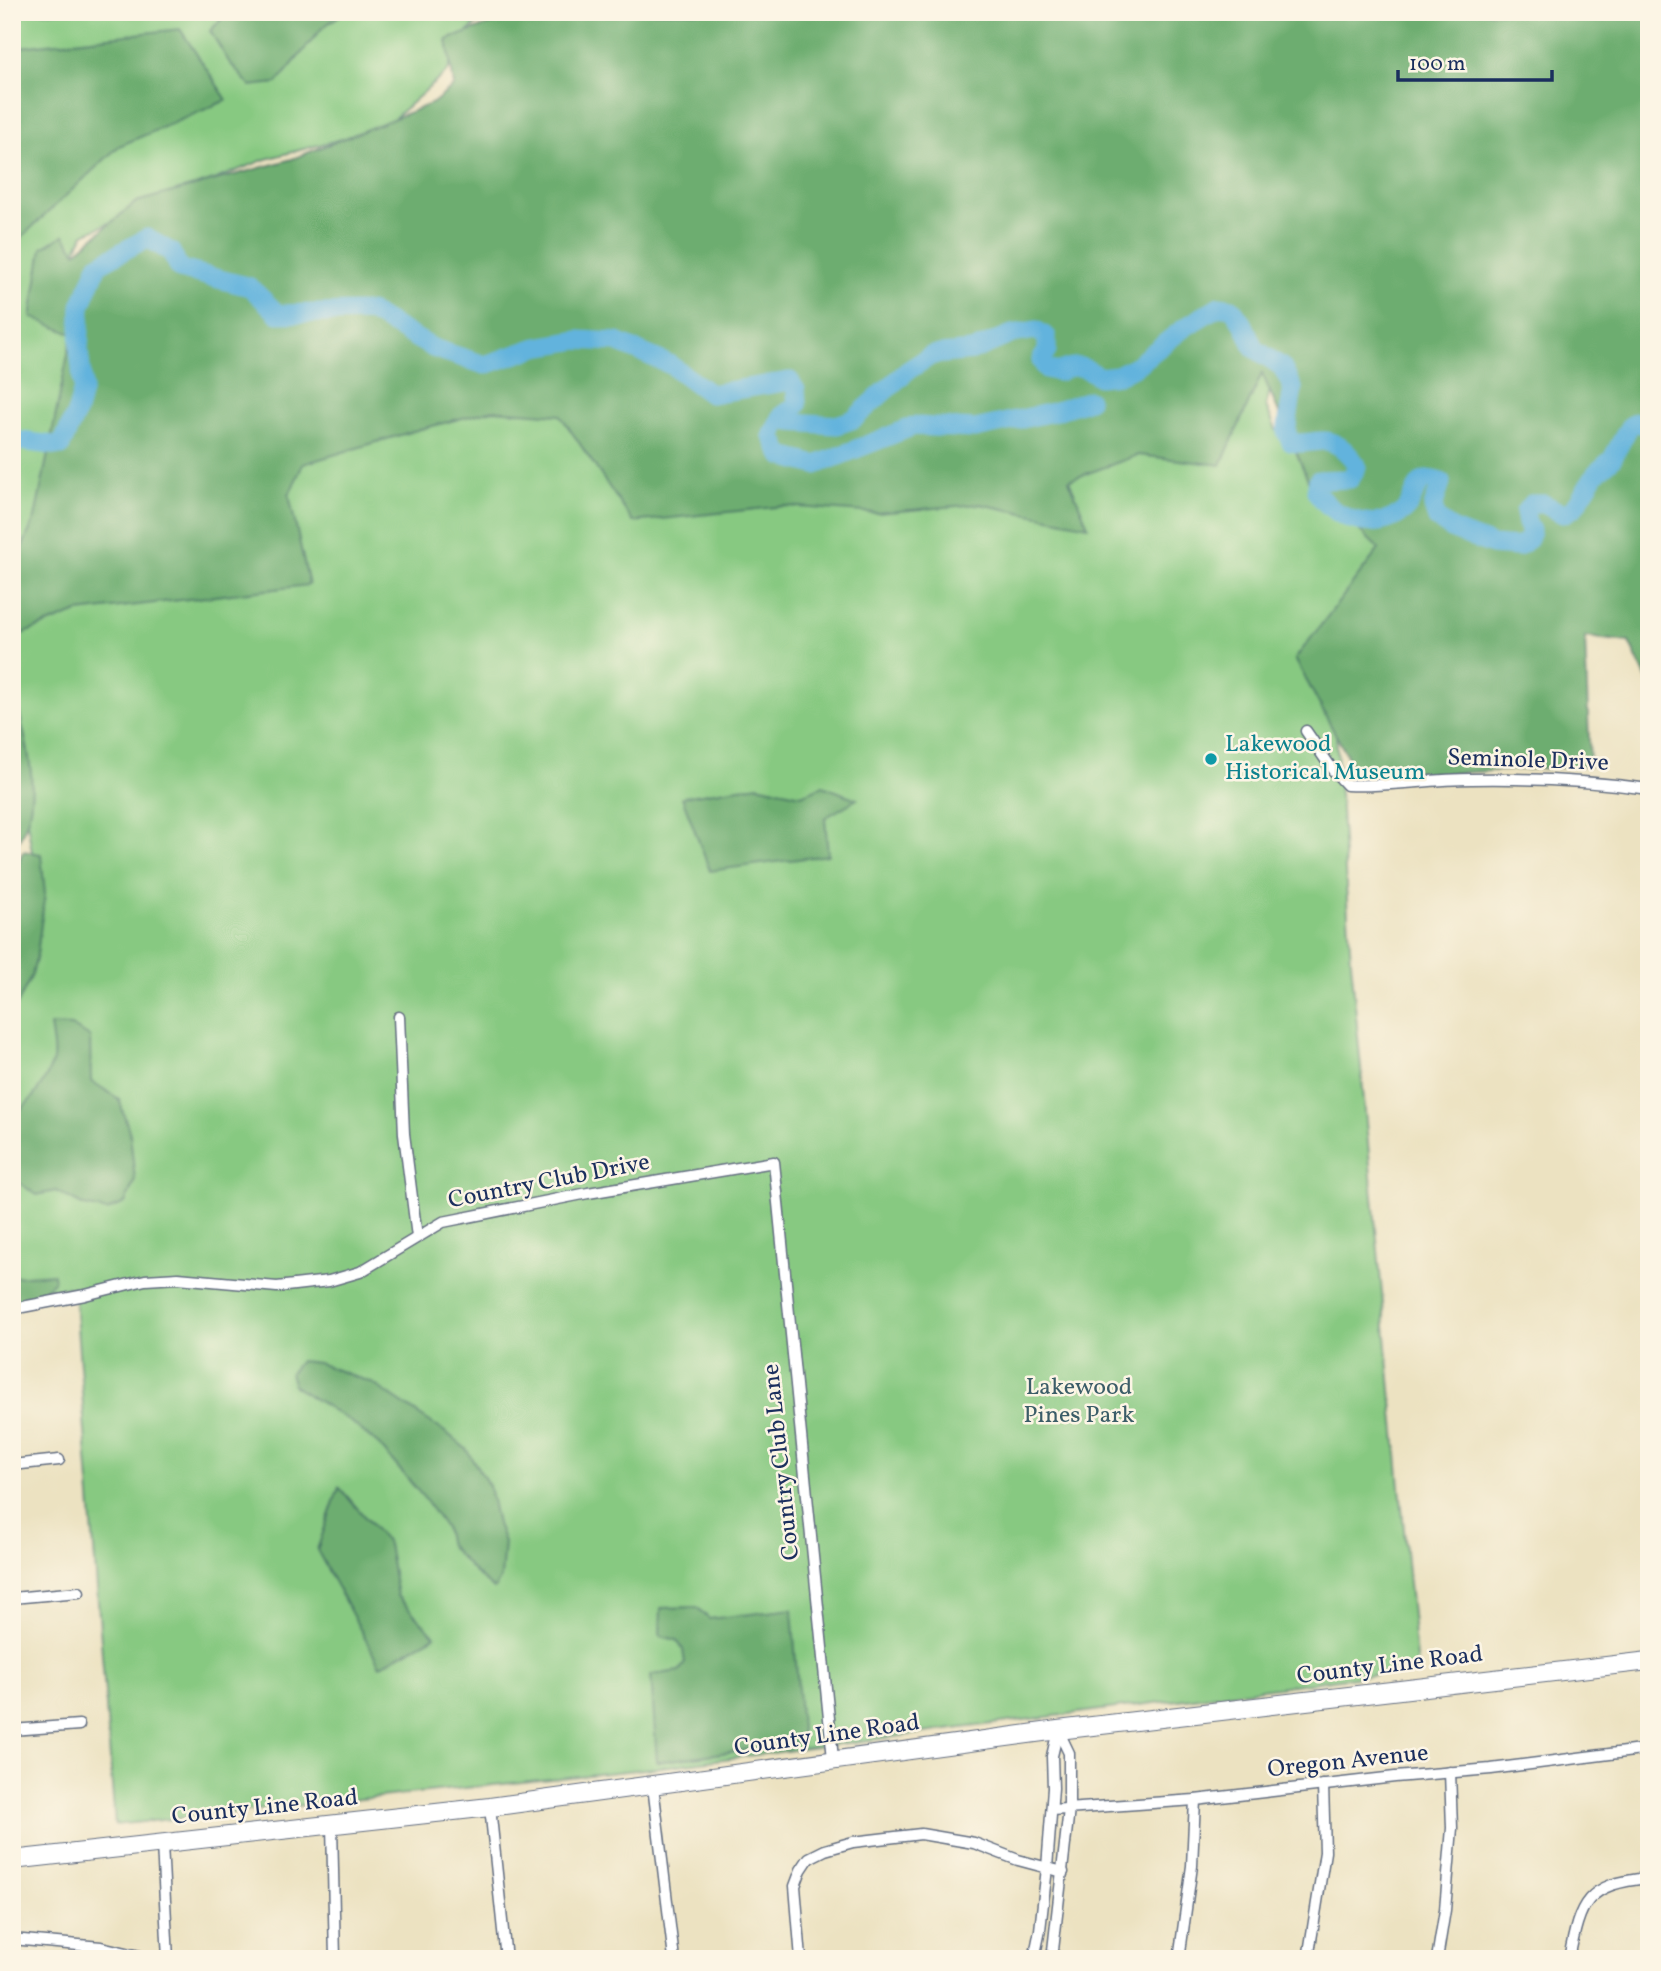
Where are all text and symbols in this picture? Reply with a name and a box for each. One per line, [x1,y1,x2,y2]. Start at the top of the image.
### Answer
scale bar [1398,38,1552,82]
text: 100 m [1409,50,1466,79]
place label: Lakewood Historical Museum [1225,728,1425,790]
street label: Seminole Drive [1447,741,1609,781]
marker: Lakewood Historical Museum [1203,751,1219,767]
street label: Country Club Drive [445,1146,653,1218]
street label: Country Club Lane [755,1362,809,1562]
park label: Lakewood Pines Park [1024,1371,1134,1433]
street label: County Line Road [1295,1638,1485,1694]
street label: County Line Road [732,1706,922,1766]
street label: Oregon Avenue [1266,1737,1430,1787]
street label: County Line Road [170,1781,360,1835]

